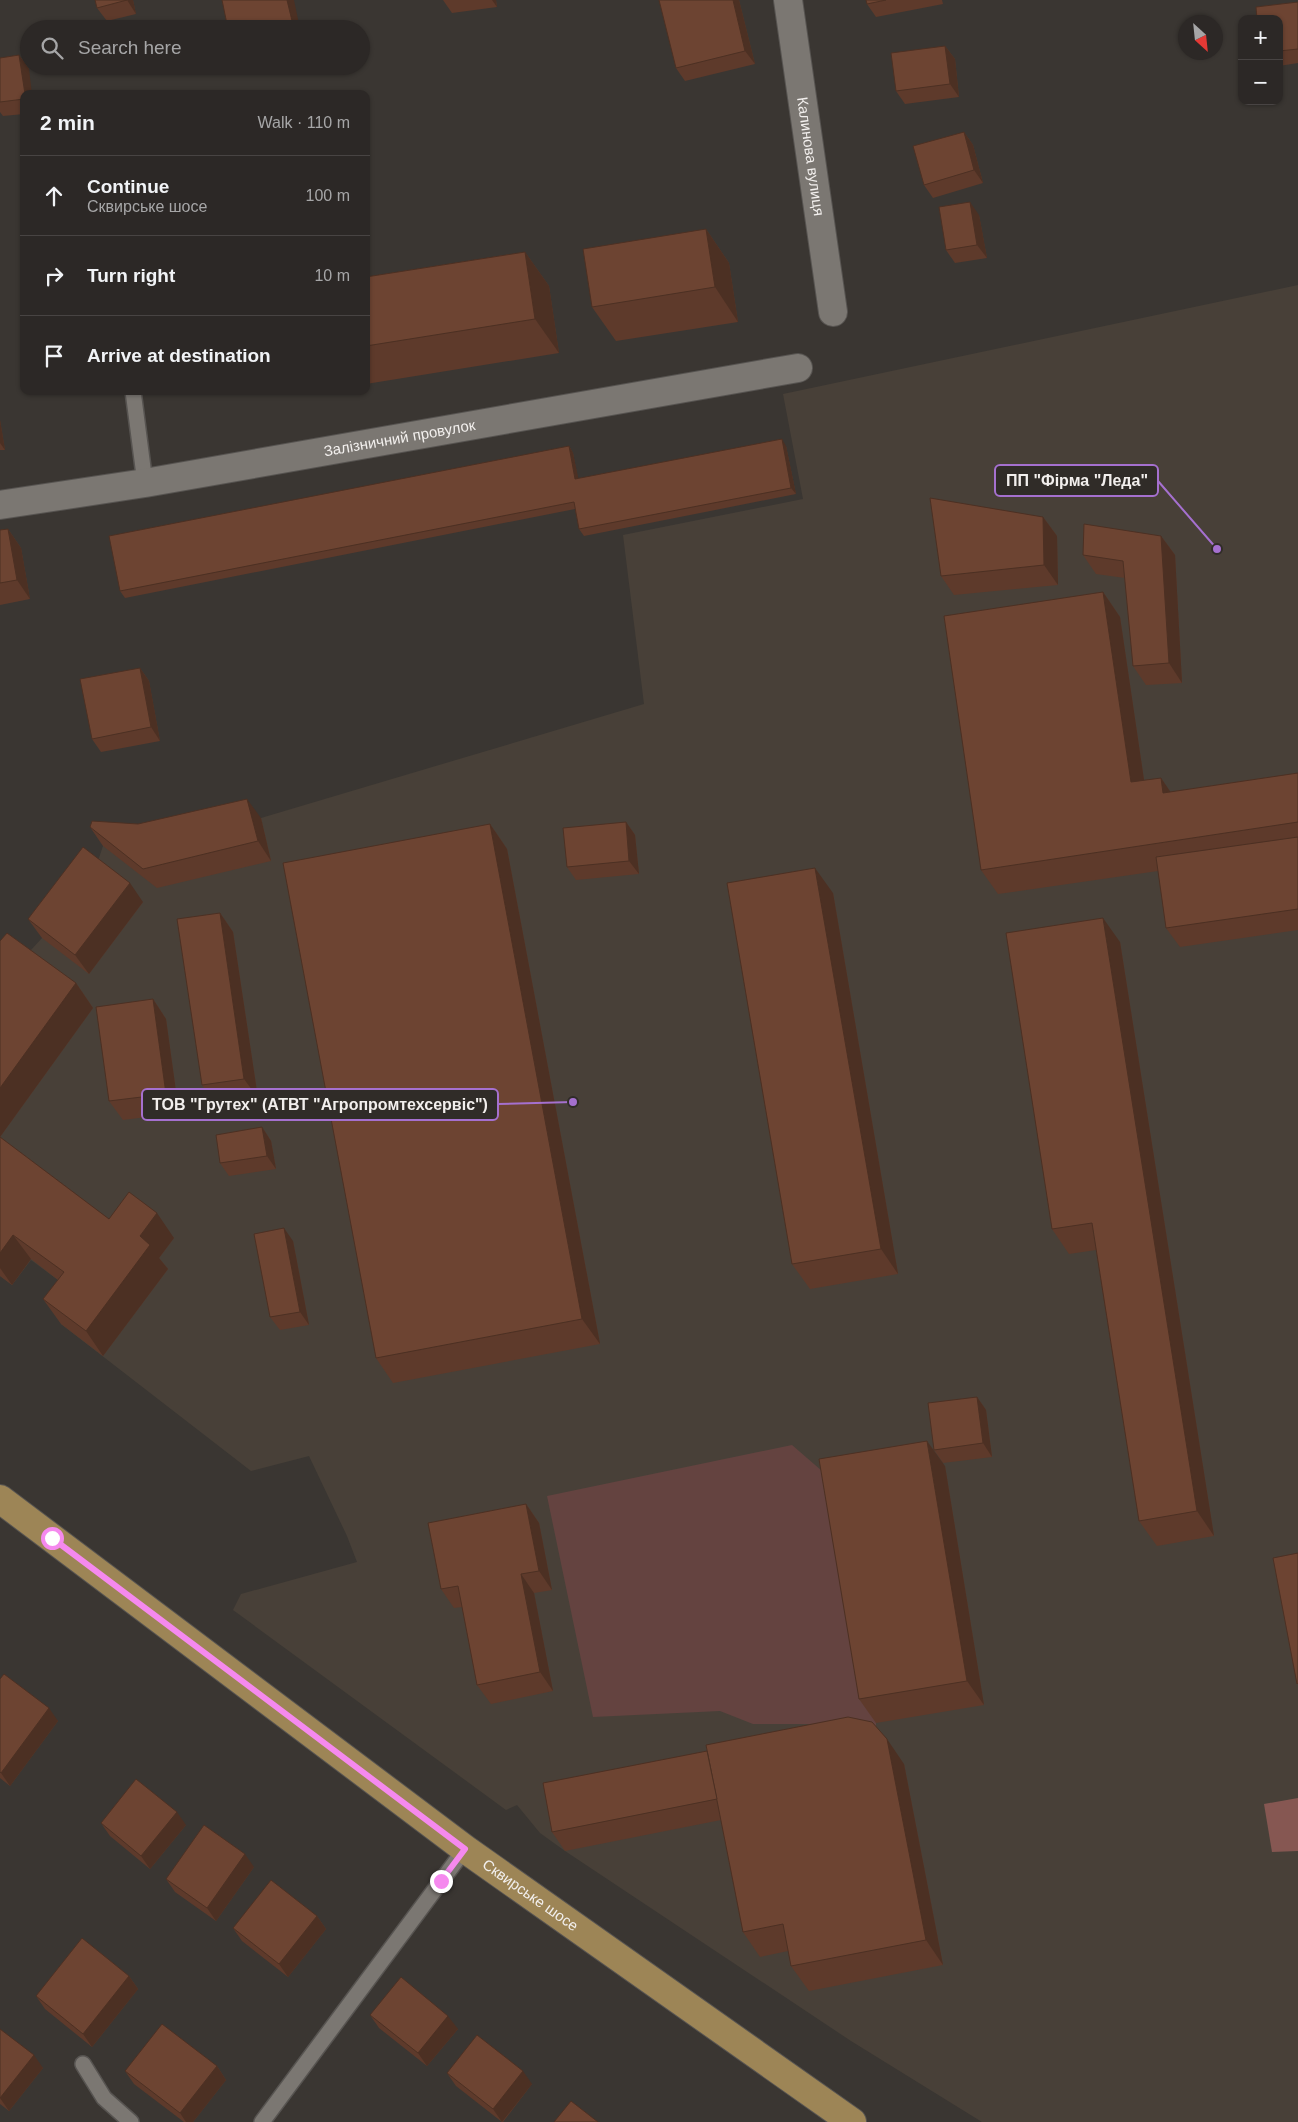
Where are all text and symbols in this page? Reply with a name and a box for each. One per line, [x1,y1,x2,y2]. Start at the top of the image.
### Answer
north arrow [1178,15,1223,60]
map controls [1238,15,1283,105]
button: + [1238,15,1283,60]
search box [20,20,370,75]
icon: search [38,34,66,62]
text: Search here [78,37,182,58]
button: − [1238,60,1283,105]
street label: Калинова вулиця [794,96,828,217]
text: 2 min [40,111,95,134]
text: Walk · 110 m [258,114,350,131]
text: Continue [87,176,169,197]
icon: ahead [40,182,68,210]
text: 100 m [306,187,350,204]
text: Сквирське шосе [87,198,207,215]
icon: right [40,262,68,290]
text: Turn right [87,265,175,286]
text: 10 m [314,267,350,284]
icon: arrive [40,342,68,370]
text: Arrive at destination [87,345,271,366]
street label: Залізничний провулок [322,416,477,459]
callout: ПП "Фірма "Леда" [995,465,1158,496]
text: ПП "Фірма "Леда" [1006,472,1148,489]
callout: ТОВ "Грутех" (АТВТ "Агропромтехсервіс") [142,1089,498,1120]
text: ТОВ "Грутех" (АТВТ "Агропромтехсервіс") [152,1096,488,1113]
route start [41,1527,64,1550]
street label: Сквирське шосе [480,1855,582,1934]
route end [430,1870,453,1893]

